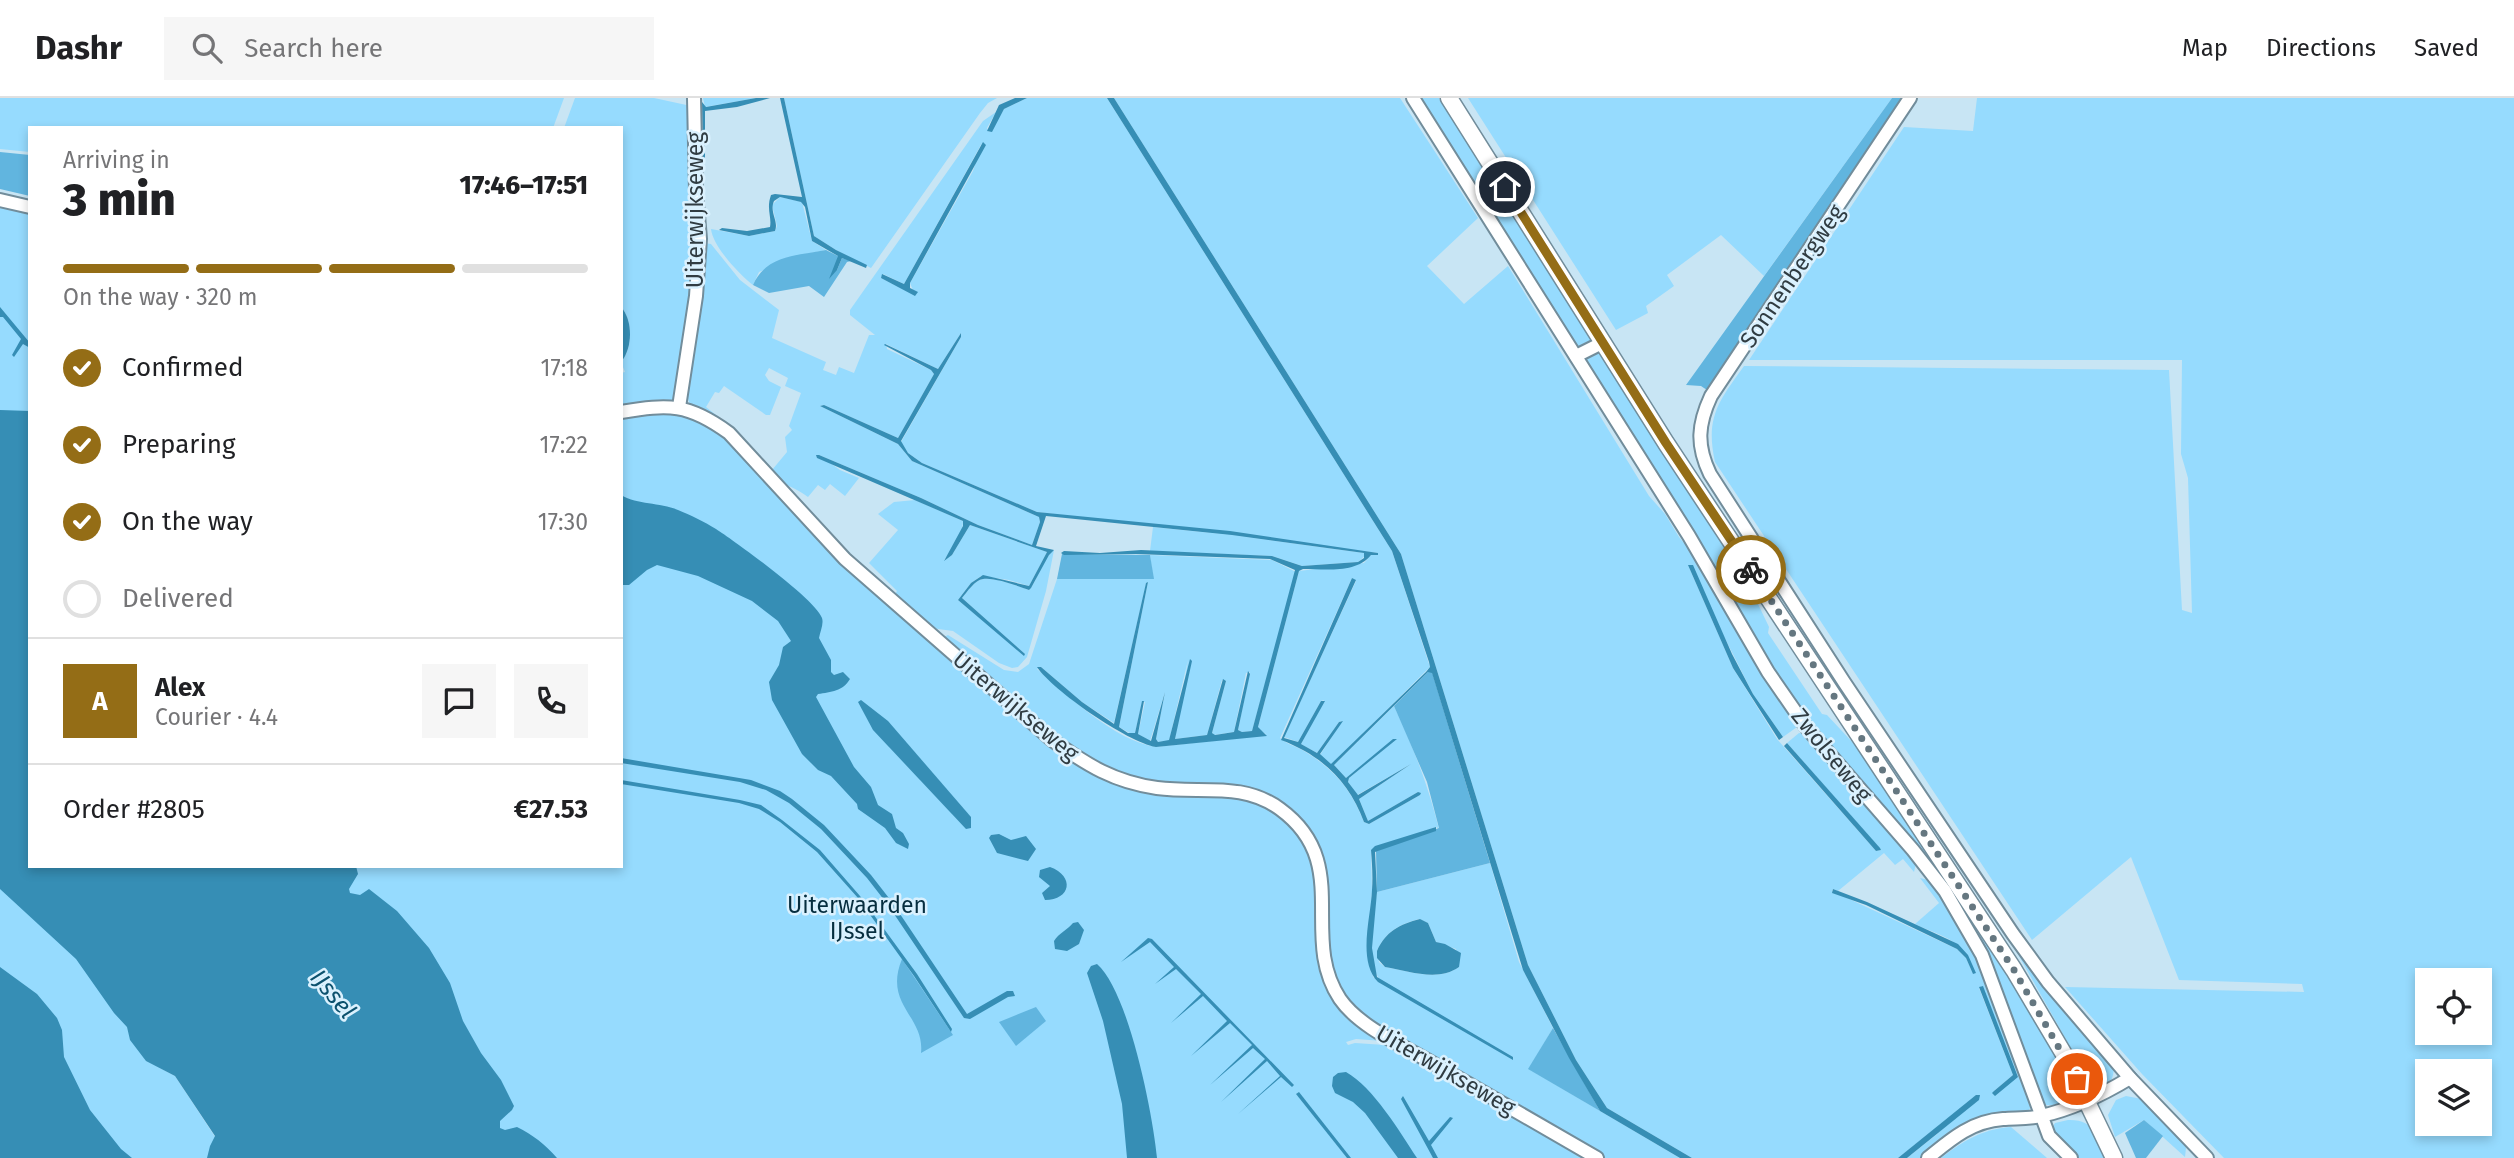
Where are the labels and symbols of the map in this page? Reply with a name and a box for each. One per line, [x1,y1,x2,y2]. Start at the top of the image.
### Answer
street label: Uiterwijkseweg [681,132,709,288]
pin [1475,157,1535,217]
street label: Sonnenbergweg [1734,199,1850,353]
courier [1716,535,1786,605]
street label: Uiterwijkseweg [947,645,1085,767]
street label: Zwolseweg [1786,702,1878,808]
park label: Uiterwaarden IJssel [787,891,927,945]
water label: IJssel [304,964,362,1024]
street label: Uiterwijkseweg [1371,1019,1521,1121]
pin [2047,1049,2107,1109]

